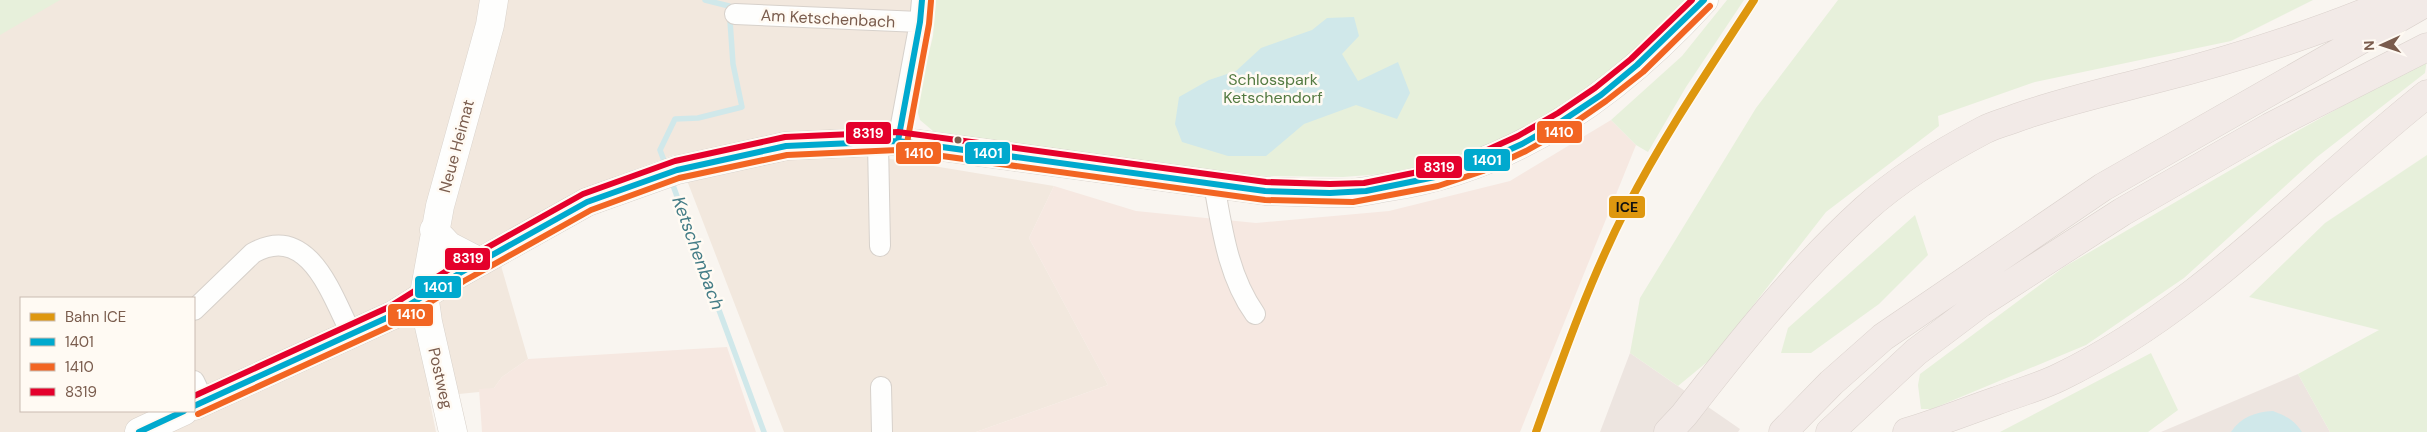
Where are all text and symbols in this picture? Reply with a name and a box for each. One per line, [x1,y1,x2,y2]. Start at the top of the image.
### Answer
street label: Am Ketschenbach [760,4,896,33]
north arrow [2357,20,2407,70]
text: N [2360,40,2378,51]
park label: Schlosspark Ketschendorf [1223,69,1323,108]
street label: Neue Heimat [434,97,479,195]
line badge: 1410 [1536,120,1583,144]
line badge: 8319 [845,121,892,145]
text: 1410 [1544,123,1574,141]
text: 8319 [852,124,884,142]
unlabelled marker [953,135,963,145]
line badge: 1410 [895,141,942,165]
line badge: 1401 [964,141,1011,165]
text: 1410 [904,144,934,162]
text: 1401 [973,144,1003,162]
line badge: 1401 [1463,148,1511,172]
text: 1401 [1472,151,1502,169]
line badge: 8319 [1415,155,1463,179]
text: 8319 [1423,158,1455,176]
water label: Ketschenbach [666,193,730,313]
line badge: ICE [1608,195,1646,219]
text: ICE [1616,198,1638,216]
line badge: 8319 [444,247,491,271]
text: 8319 [452,249,484,267]
line badge: 1401 [414,275,462,299]
text: 1401 [423,278,453,296]
legend [20,297,195,412]
line badge: 1410 [387,303,434,327]
text: 1410 [396,305,426,323]
text: Bahn ICE [65,307,126,327]
text: 1401 [65,332,94,352]
street label: Postweg [423,345,458,411]
text: 1410 [65,357,94,377]
text: 8319 [65,382,97,402]

